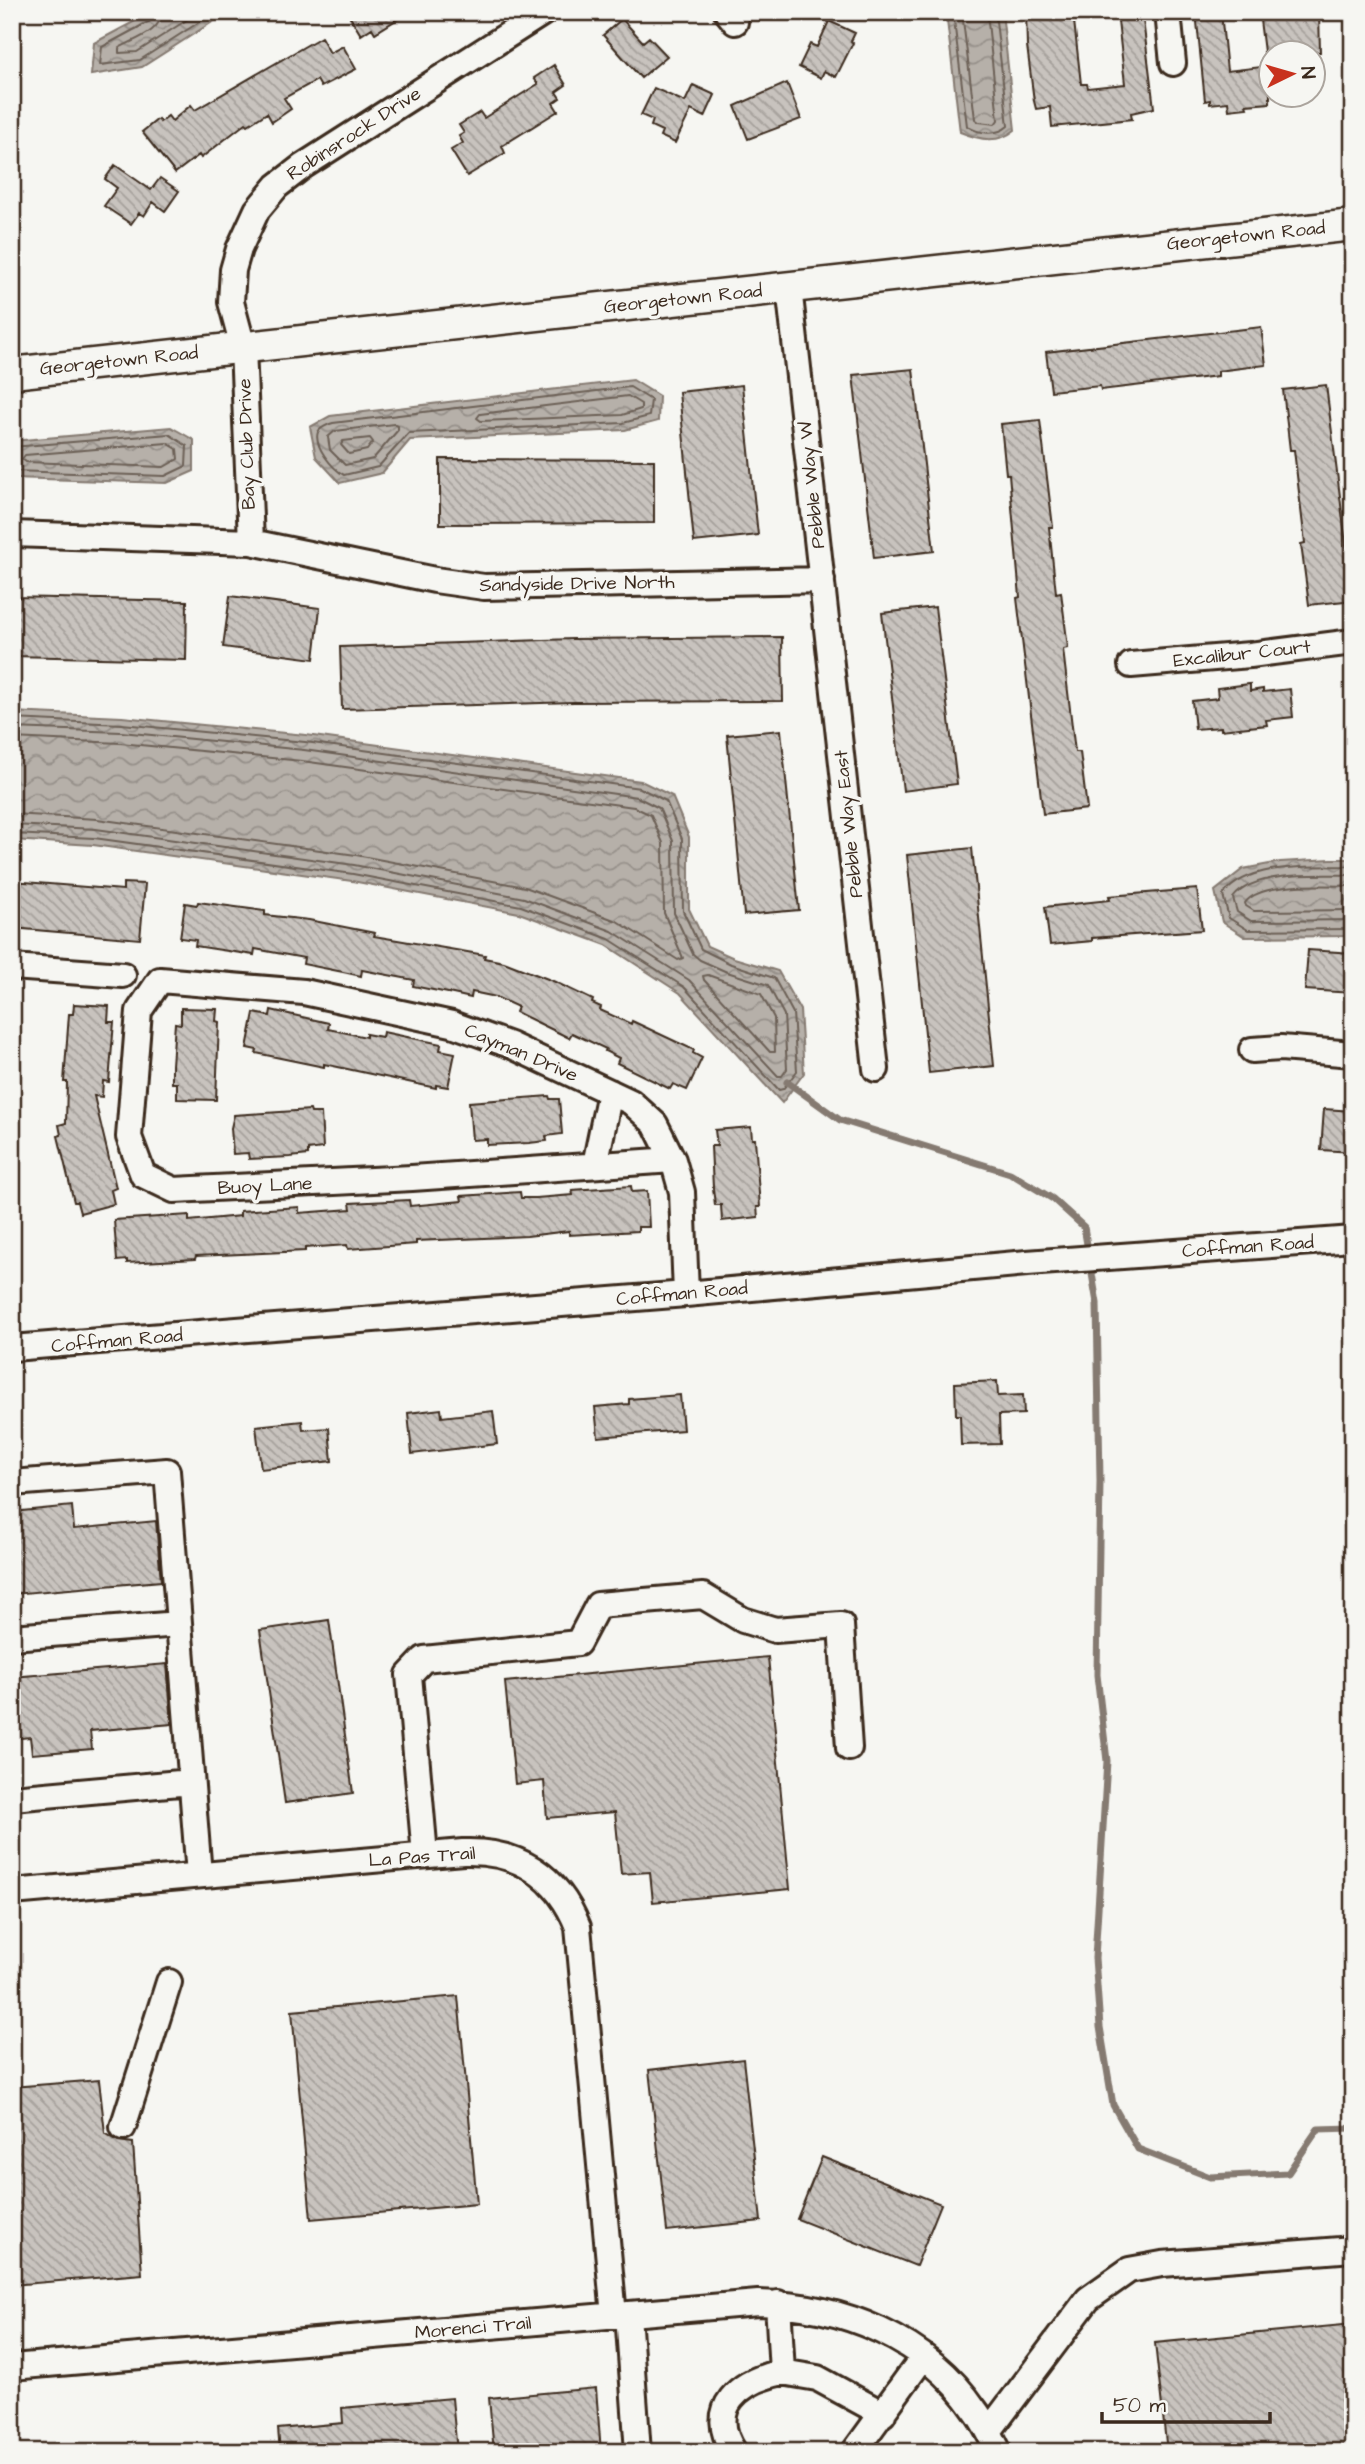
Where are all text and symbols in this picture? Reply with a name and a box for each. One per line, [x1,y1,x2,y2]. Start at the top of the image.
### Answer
north arrow [1256,38,1326,108]
text: N [1293,66,1321,80]
street label: Robinsrock Drive [282,80,426,188]
street label: Georgetown Road [1165,214,1327,259]
street label: Georgetown Road [602,277,764,322]
street label: Georgetown Road [38,339,200,384]
street label: Bay Club Drive [231,378,264,510]
street label: Pebble Way W [792,420,833,550]
street label: Sandyside Drive North [479,569,675,600]
street label: Excalibur Court [1172,633,1312,675]
street label: Pebble Way East [828,748,871,899]
street label: Cayman Drive [460,1017,582,1090]
street label: Buoy Lane [217,1170,313,1203]
street label: Coffman Road [1181,1229,1315,1265]
street label: Coffman Road [615,1275,749,1313]
street label: Coffman Road [50,1322,184,1360]
street label: La Pas Trail [368,1840,476,1874]
street label: Morenci Trail [414,2309,532,2347]
scale bar [1102,2380,1270,2424]
text: 50 m [1113,2391,1167,2420]

